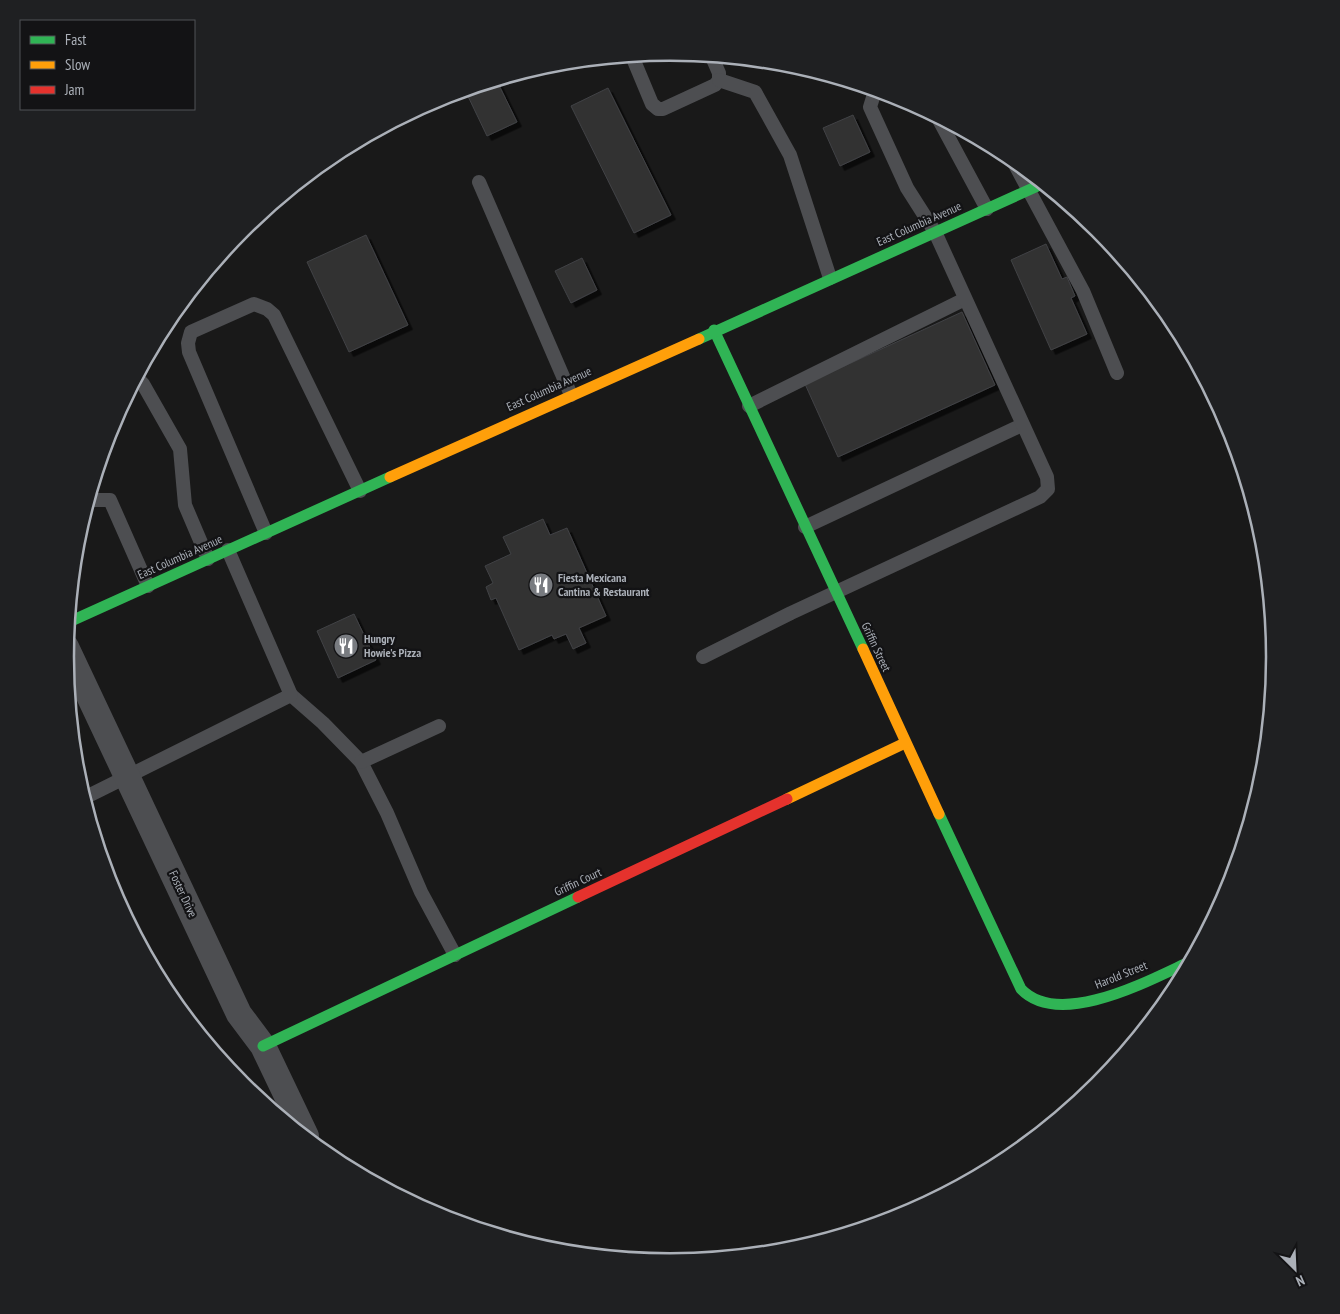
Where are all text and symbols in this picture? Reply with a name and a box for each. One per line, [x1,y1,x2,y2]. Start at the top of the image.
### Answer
legend [20,20,195,110]
text: Fast [65,30,86,49]
text: Slow [65,55,90,74]
text: Jam [64,80,84,99]
street label: East Columbia Avenue [874,198,964,249]
street label: East Columbia Avenue [504,363,594,414]
street label: East Columbia Avenue [135,531,225,582]
place label: Fiesta Mexicana Cantina & Restaurant [558,570,650,599]
restaurant icon: Fiesta Mexicana Cantina & Restaurant [528,572,554,598]
street label: Griffin Street [859,620,895,675]
place label: Hungry Howie's Pizza [364,631,421,660]
restaurant icon: Hungry Howie's Pizza [333,633,359,659]
street label: Griffin Court [552,864,604,899]
street label: Foster Drive [166,868,201,920]
street label: Harold Street [1092,957,1150,992]
north arrow [1270,1244,1320,1294]
text: N [1293,1271,1307,1291]

